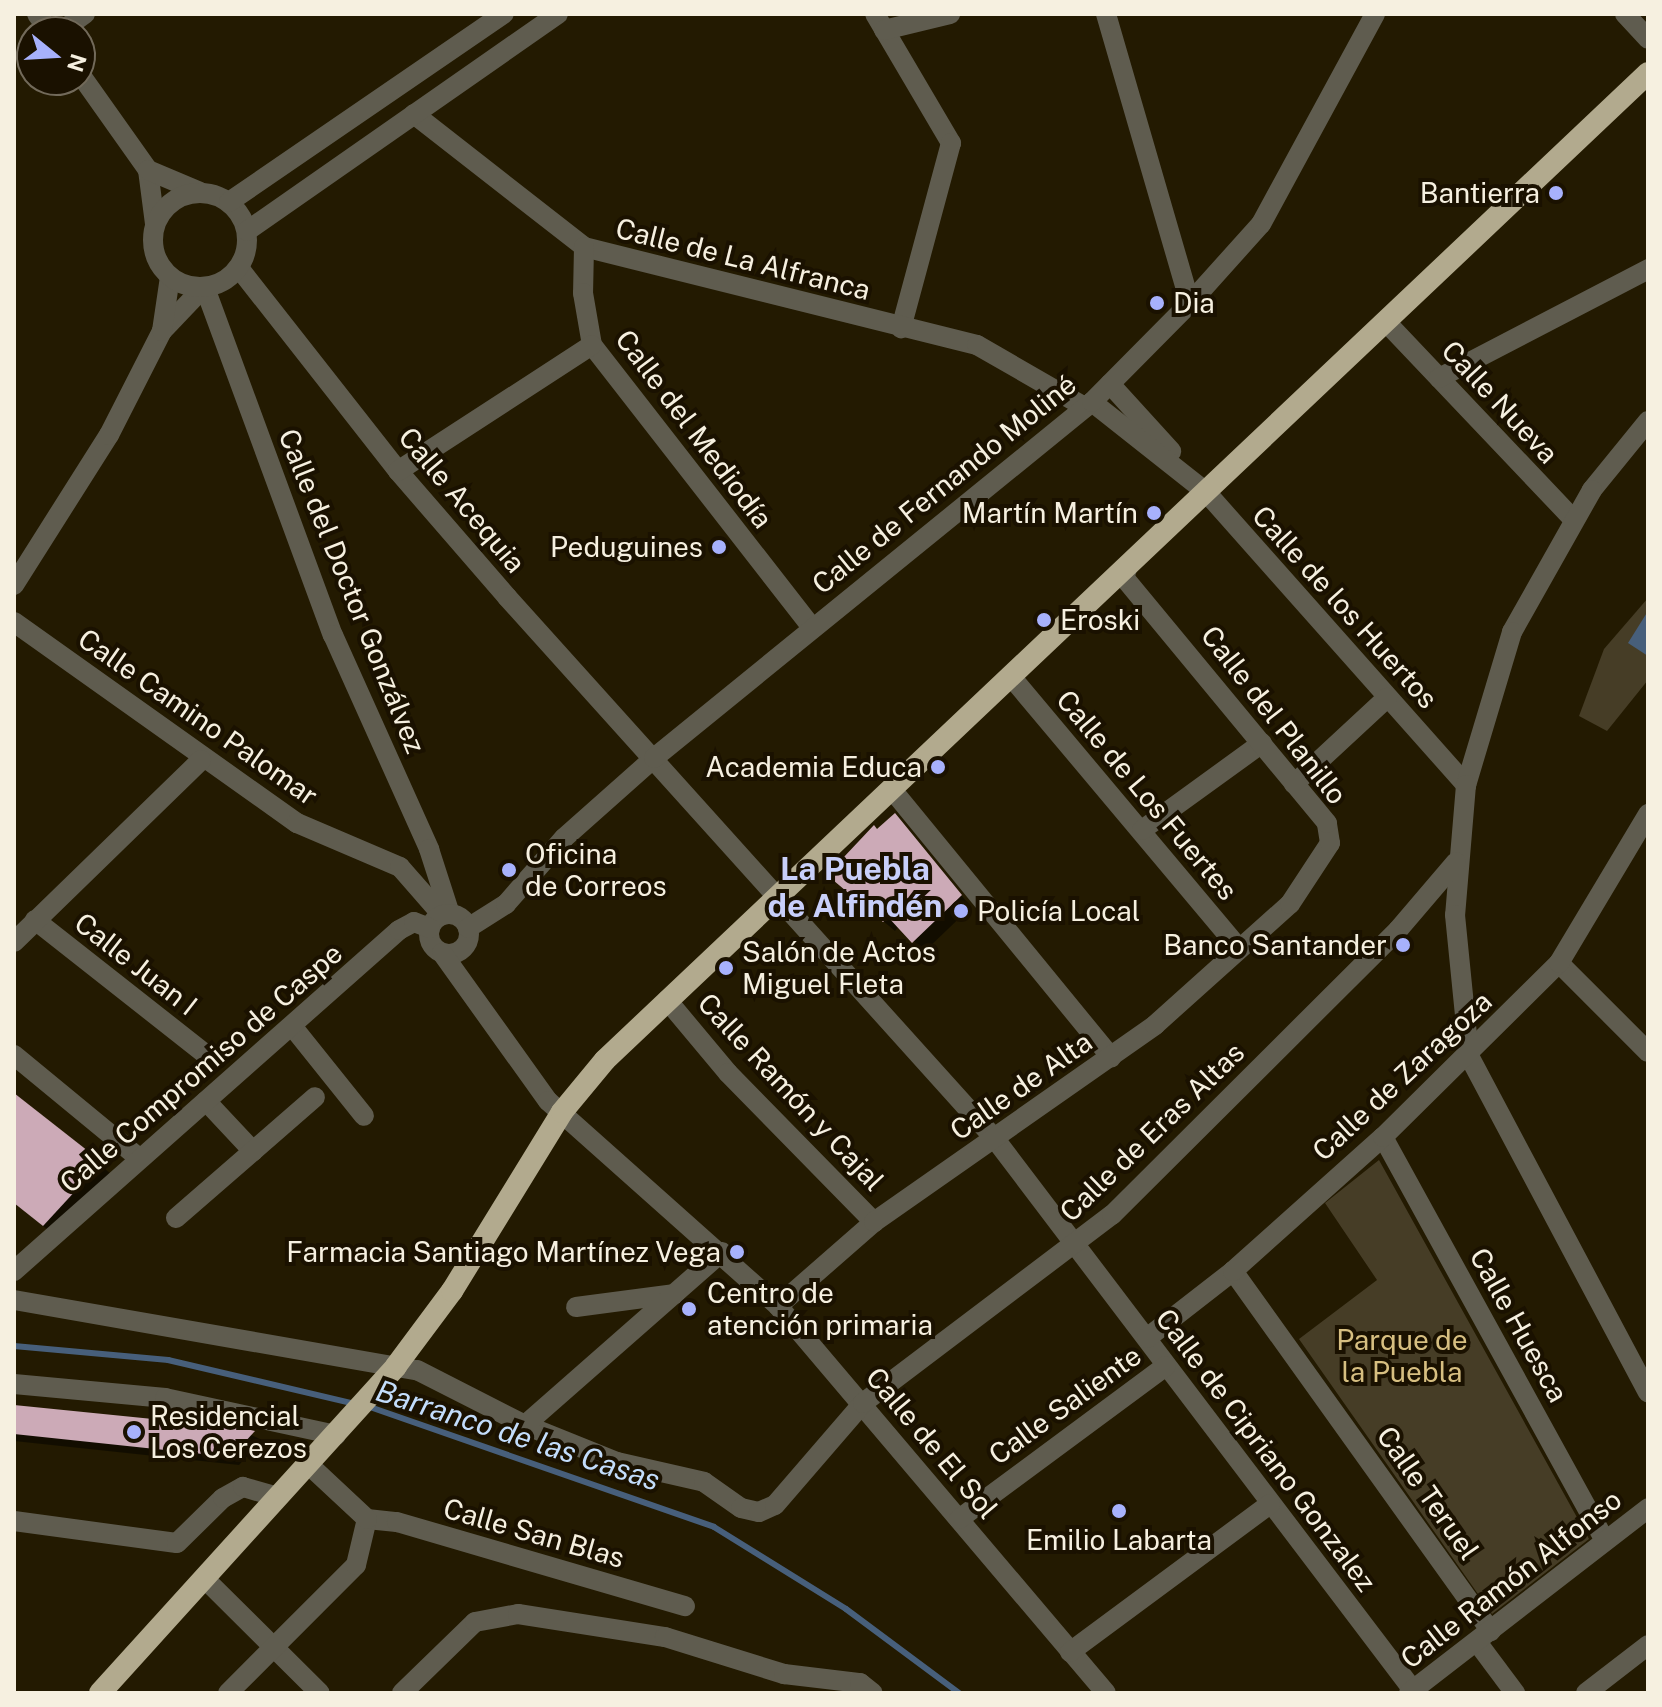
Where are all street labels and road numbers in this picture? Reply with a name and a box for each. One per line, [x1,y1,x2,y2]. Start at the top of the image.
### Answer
street label: Calle de La Alfranca [612,211,874,307]
street label: Calle del Mediodía [608,323,780,535]
street label: Calle Nueva [1435,334,1565,470]
street label: Calle de Fernando Moliné [805,367,1083,601]
street label: Calle Acequia [392,421,532,579]
street label: Calle del Doctor Gonzálvez [271,424,433,758]
street label: Calle de los Huertos [1245,499,1445,715]
street label: Calle del Planillo [1194,619,1354,811]
street label: Calle Camino Palomar [72,621,324,813]
street label: Calle de Los Fuertes [1049,683,1245,907]
street label: Calle Juan I [68,906,204,1022]
street label: Calle Compromiso de Caspe [53,936,349,1200]
street label: Calle de Zaragoza [1305,984,1499,1168]
street label: Calle Ramón y Cajal [691,986,891,1198]
street label: Calle de Alta [943,1025,1099,1147]
street label: Calle de Eras Altas [1053,1035,1251,1229]
street label: Calle Huesca [1463,1242,1575,1408]
street label: Calle de Cipriano Gonzalez [1148,1302,1384,1598]
street label: Calle Saliente [982,1338,1148,1472]
street label: Calle de El Sol [859,1360,1005,1526]
street label: Calle Teruel [1370,1420,1486,1566]
street label: Calle Ramón Alfonso [1394,1482,1628,1676]
street label: Calle San Blas [440,1491,628,1575]

